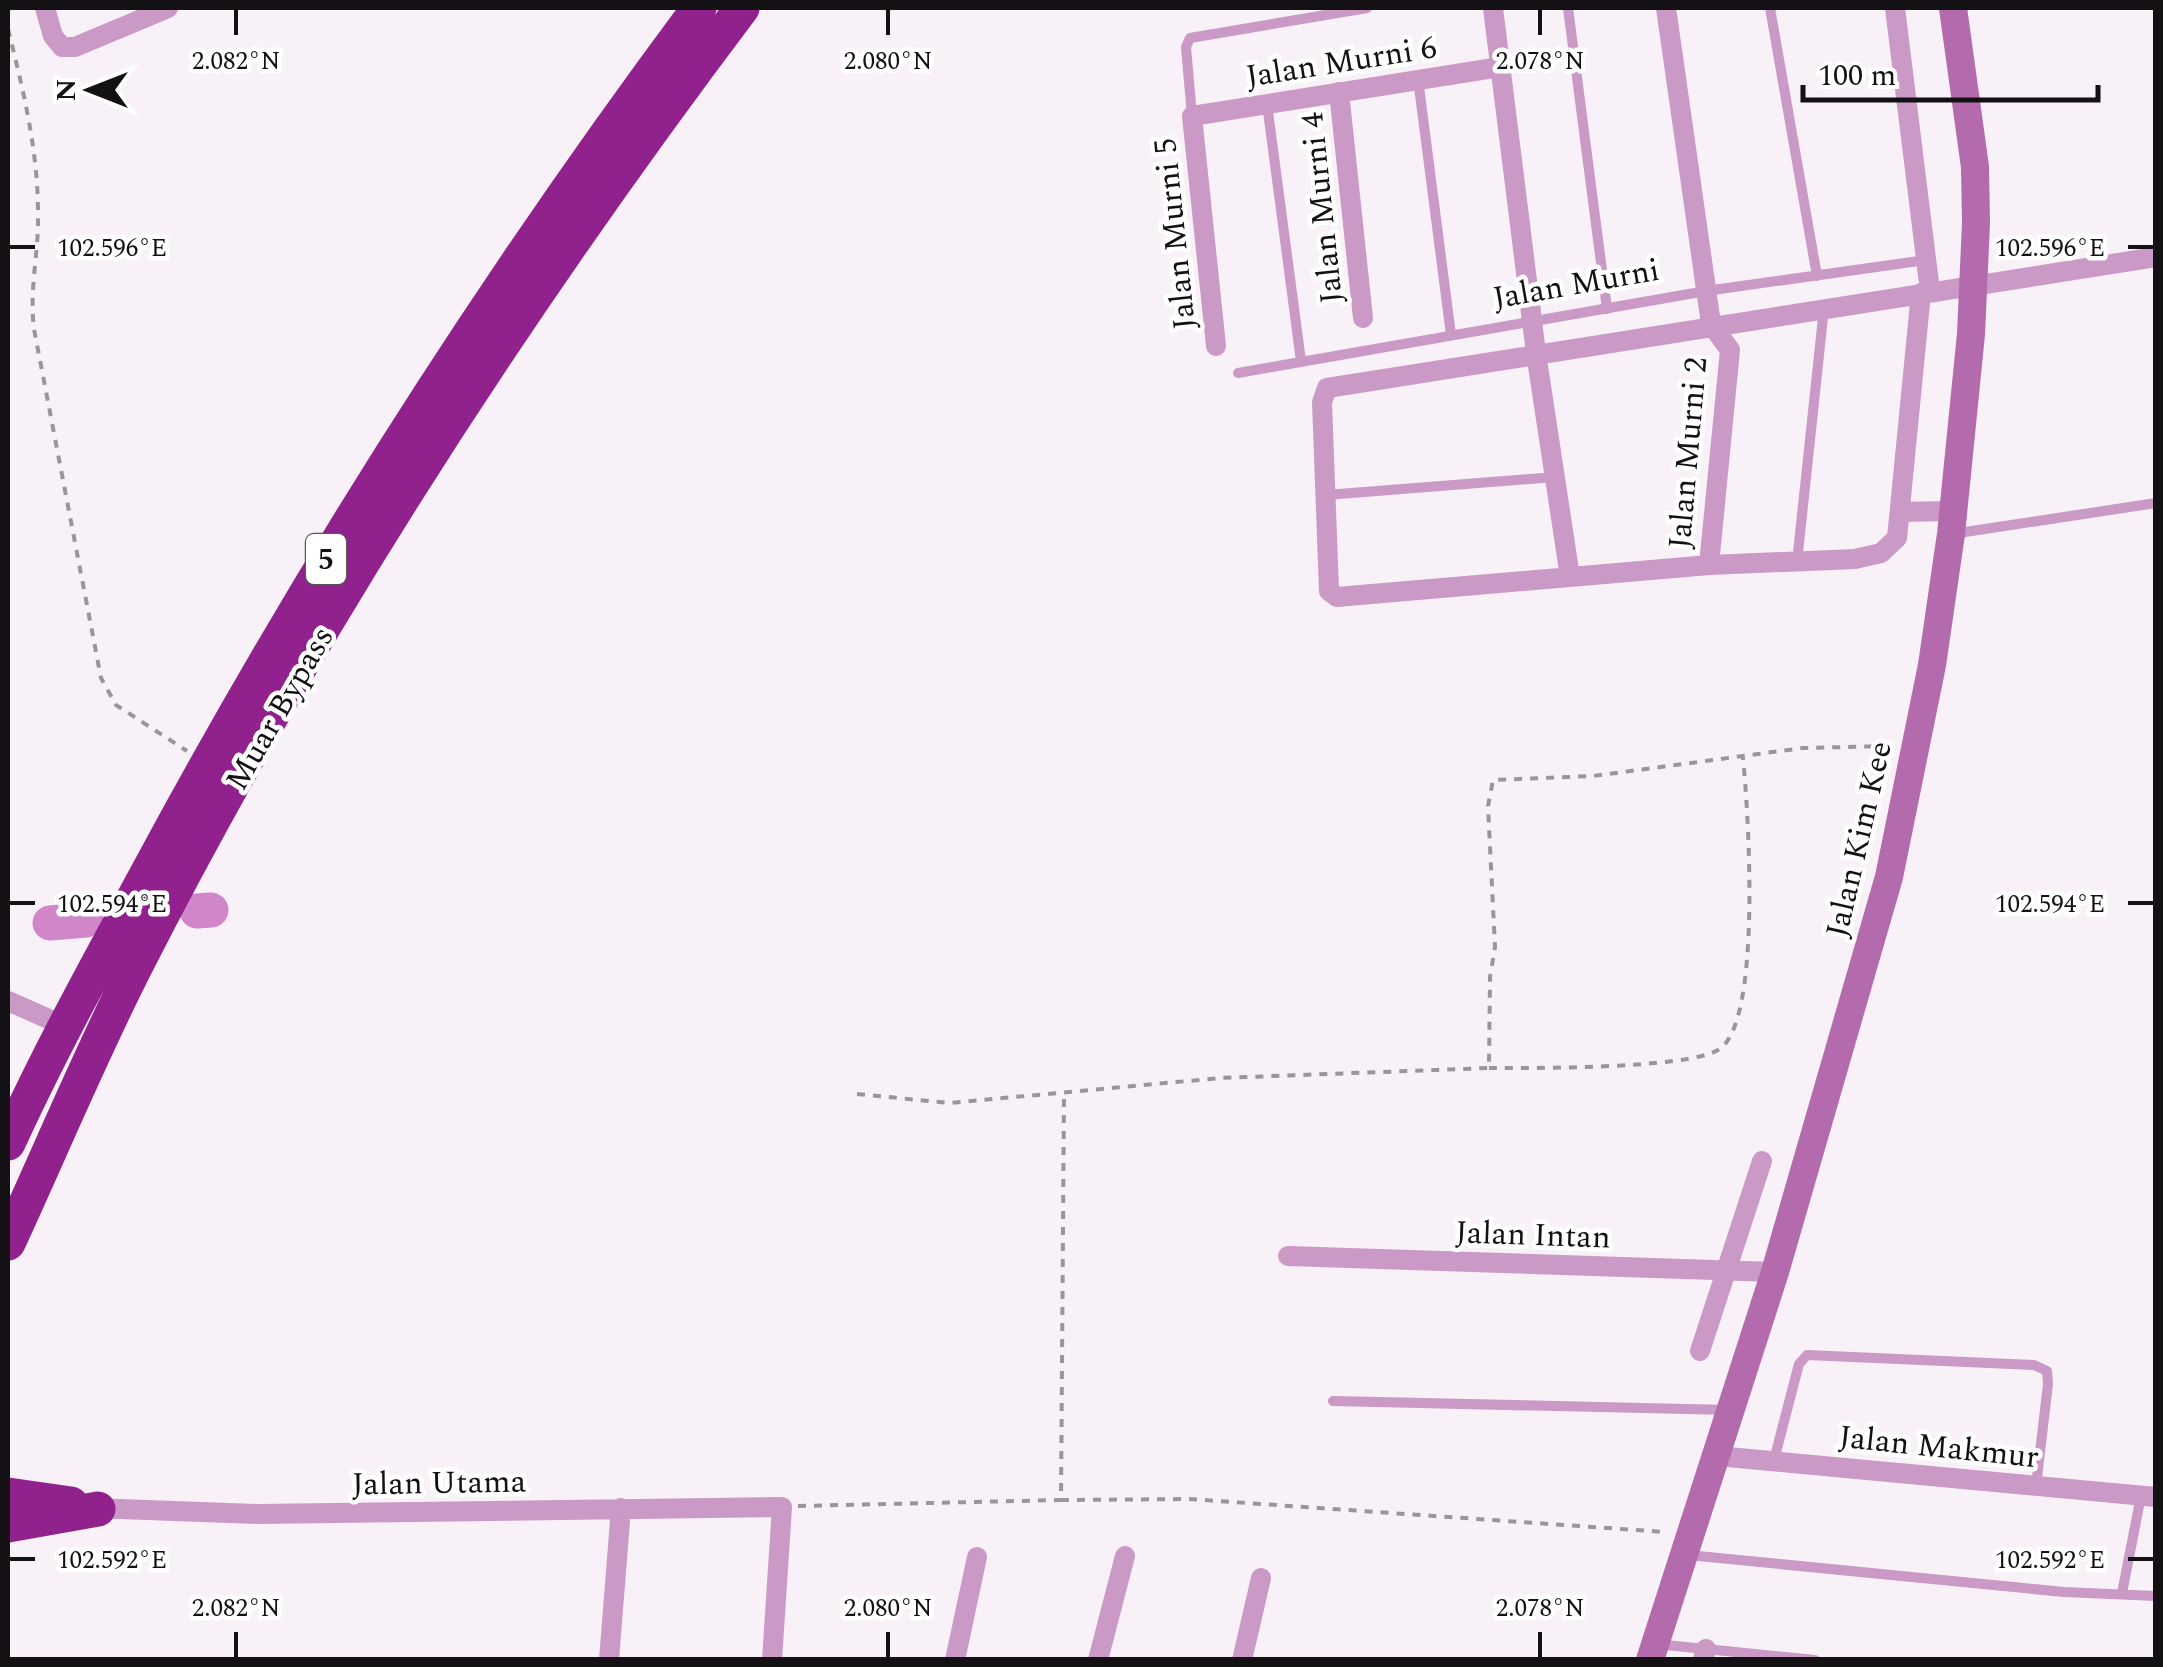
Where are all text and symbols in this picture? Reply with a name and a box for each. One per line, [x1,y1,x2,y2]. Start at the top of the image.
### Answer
street label: Jalan Murni 6 [1242,23,1440,102]
north arrow [40,40,140,140]
scale bar [1803,40,2098,102]
text: 2.082°N [192,43,280,81]
text: 2.080°N [844,43,932,81]
text: 2.078°N [1496,43,1584,81]
text: 100 m [1818,53,1896,99]
text: N [45,79,88,101]
street label: Jalan Murni 4 [1288,110,1357,306]
street label: Jalan Murni 5 [1141,136,1210,332]
text: 102.596°E [57,230,167,268]
text: 102.596°E [1995,230,2105,268]
street label: Jalan Murni [1489,246,1663,323]
street label: Jalan Murni 2 [1656,355,1721,551]
road number: 5 [306,534,346,584]
street label: Muar Bypass [213,617,347,800]
street label: Jalan Kim Kee [1813,736,1906,942]
text: 102.594°E [57,886,167,924]
text: 102.594°E [1995,886,2105,924]
street label: Jalan Intan [1454,1208,1611,1263]
street label: Jalan Makmur [1836,1413,2041,1482]
street label: Jalan Utama [351,1457,527,1510]
text: 102.592°E [57,1542,167,1580]
text: 102.592°E [1995,1542,2105,1580]
text: 2.082°N [192,1590,280,1628]
text: 2.080°N [844,1590,932,1628]
text: 2.078°N [1496,1590,1584,1628]

